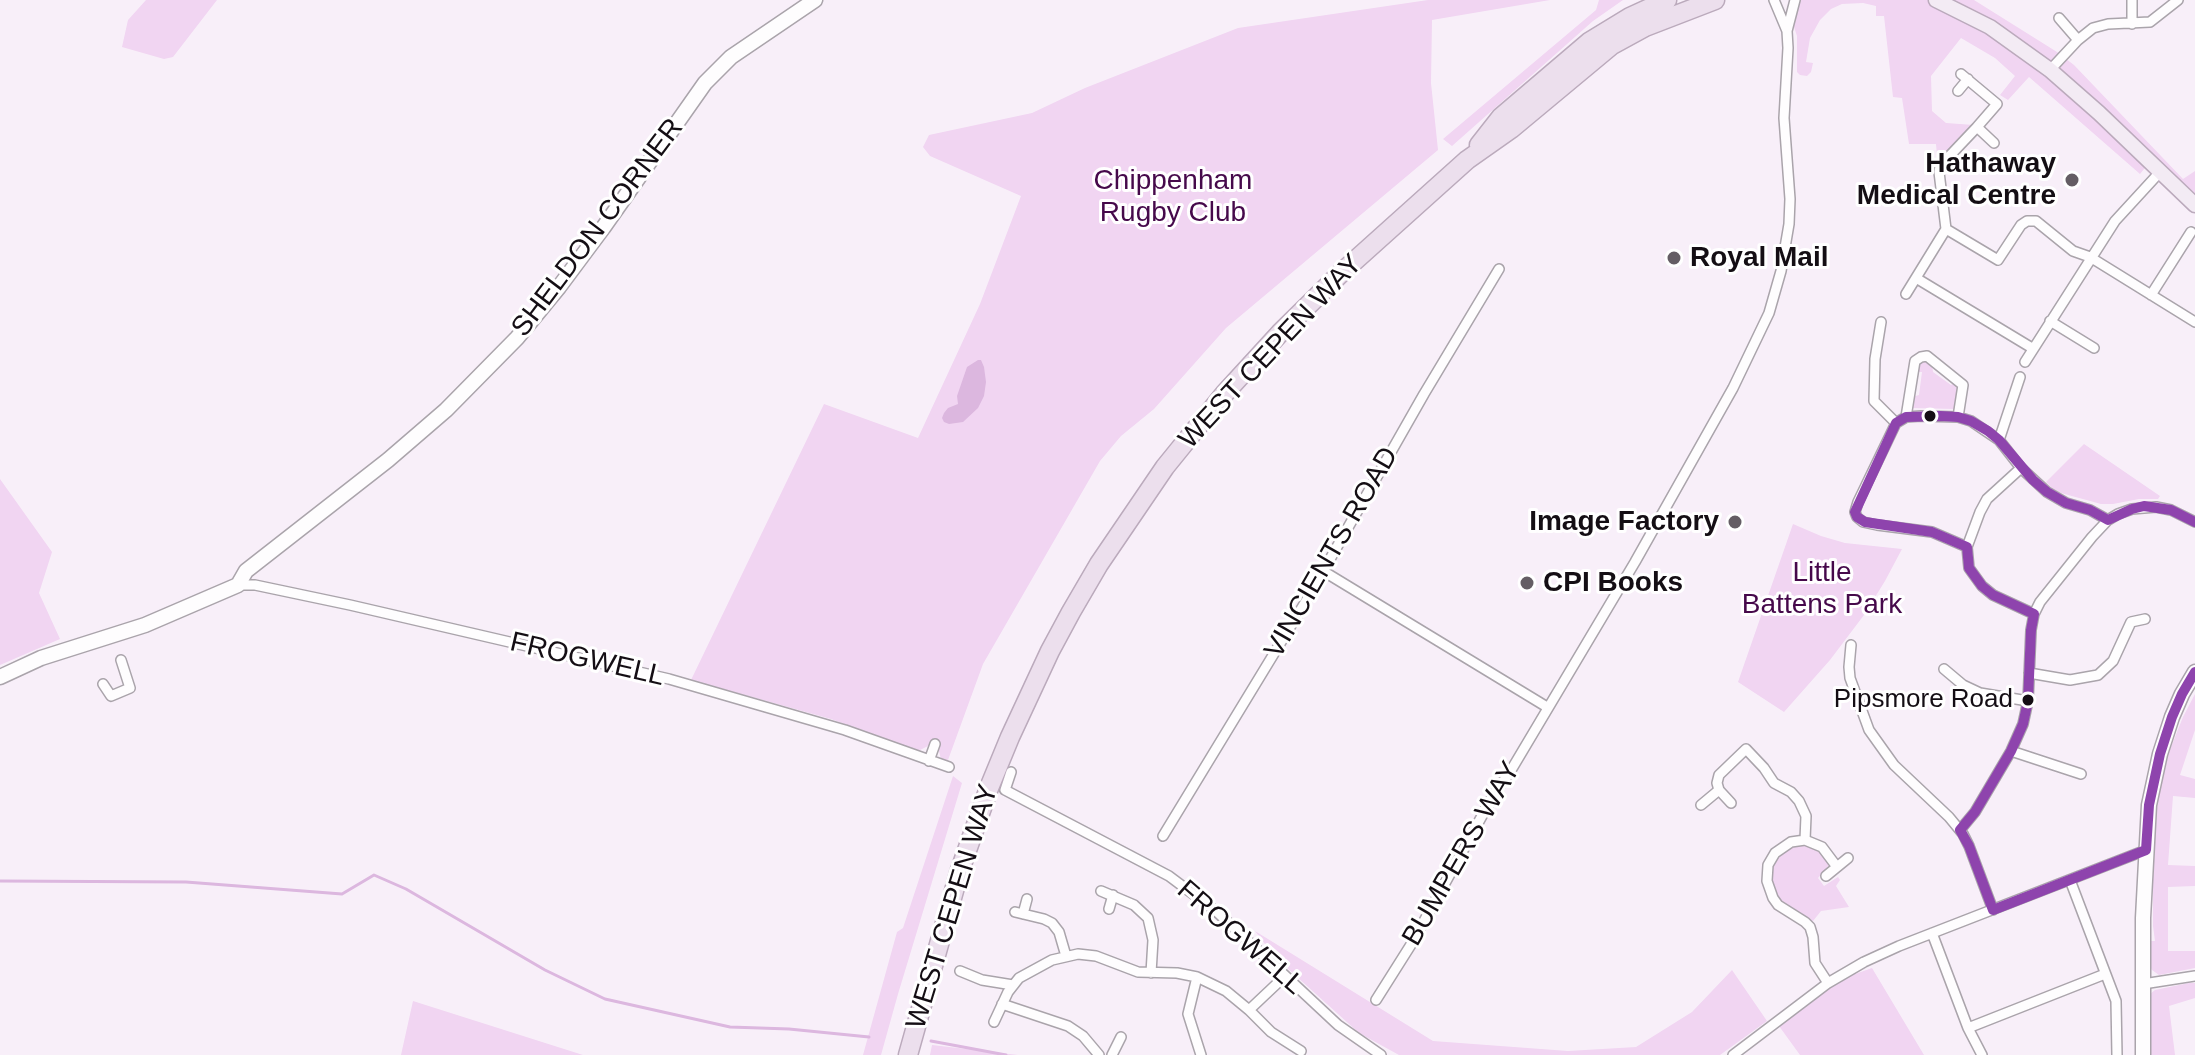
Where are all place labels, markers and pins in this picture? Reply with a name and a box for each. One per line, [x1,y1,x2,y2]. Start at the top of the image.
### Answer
place label: Hathaway Medical Centre [1857,147,2056,213]
marker: Hathaway Medical Centre [2063,171,2081,189]
place label: Royal Mail [1690,241,1828,275]
marker: Royal Mail [1665,249,1683,267]
unlabelled marker [1922,408,1938,424]
place label: Image Factory [1529,505,1719,539]
marker: Image Factory [1726,513,1744,531]
place label: CPI Books [1543,566,1683,600]
marker: CPI Books [1518,574,1536,592]
place label: Pipsmore Road [1834,684,2013,716]
marker: Pipsmore Road [2020,692,2036,708]

